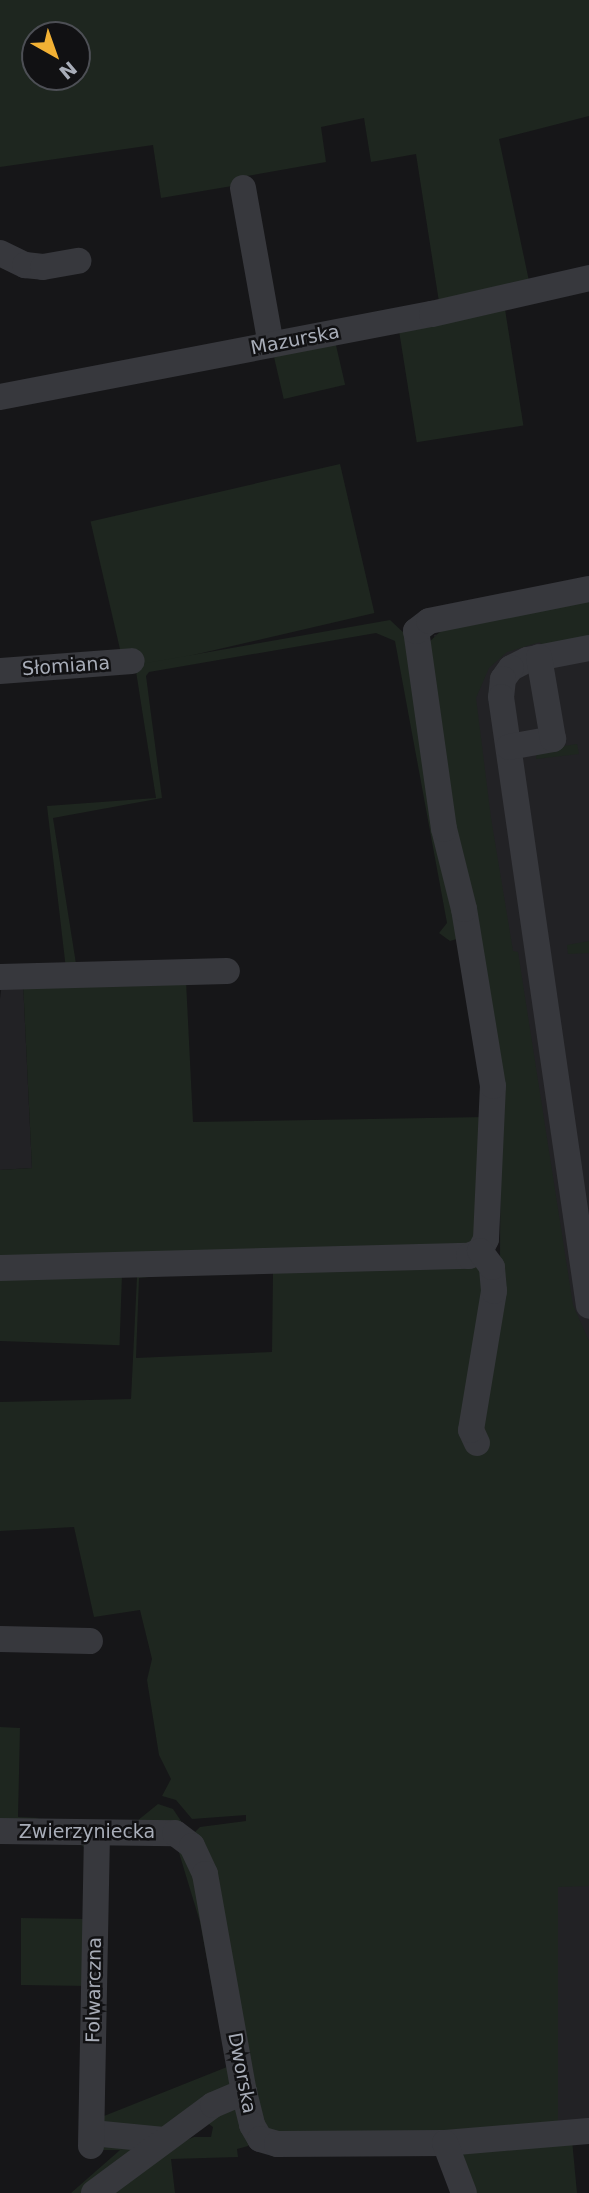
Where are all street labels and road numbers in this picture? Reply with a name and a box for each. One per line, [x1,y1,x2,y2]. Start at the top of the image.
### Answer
street label: Mazurska [249,320,341,360]
street label: Słomiana [21,652,111,680]
street label: Zwierzyniecka [19,1821,155,1843]
street label: Folwarczna [82,1937,106,2043]
street label: Dworska [223,2031,261,2115]

